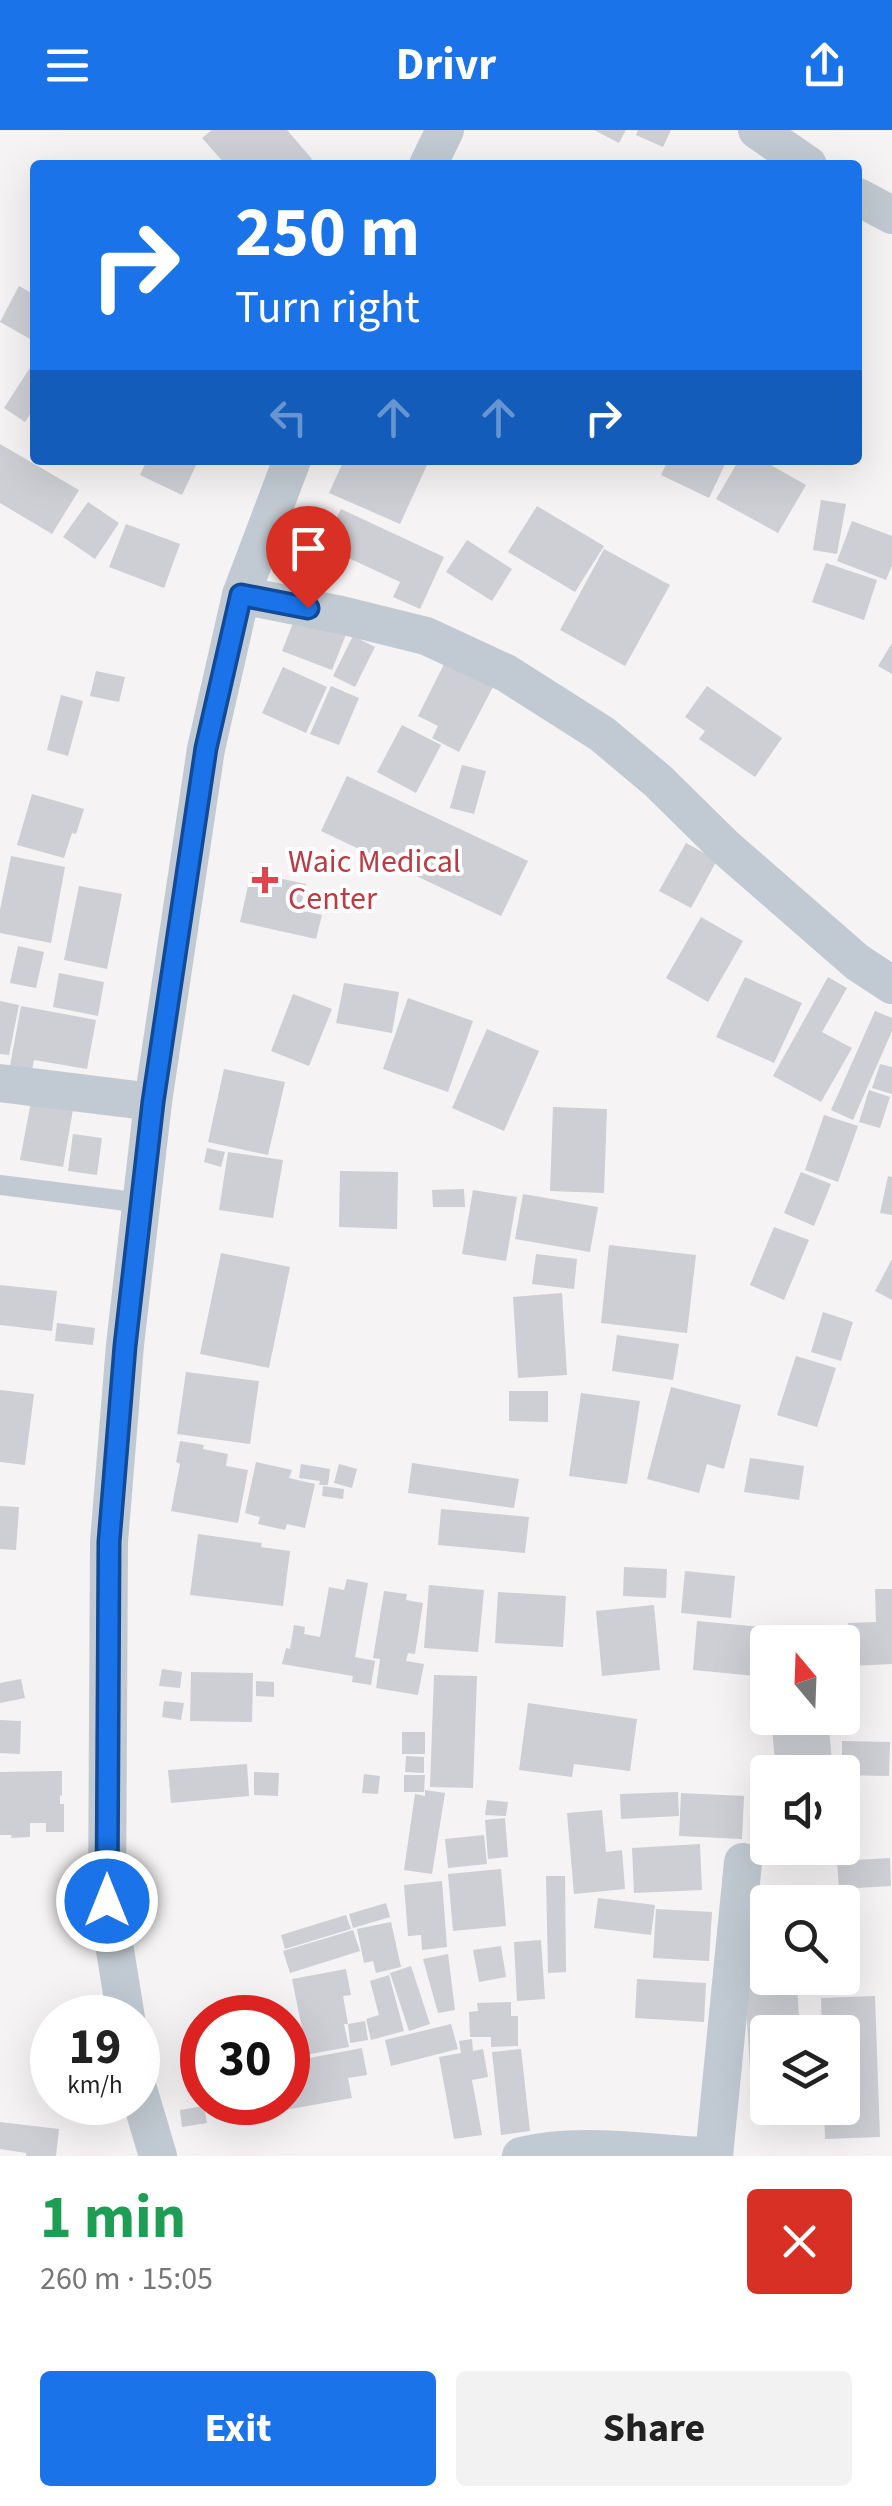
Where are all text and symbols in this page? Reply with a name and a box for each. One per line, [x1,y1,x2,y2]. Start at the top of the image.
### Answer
text: Drivr [396,33,496,97]
icon: menu [40,38,95,93]
icon: share [797,38,852,93]
text: 250 m [235,183,420,283]
icon: right [70,200,200,330]
text: Turn right [235,276,420,340]
icon: left [261,390,316,445]
icon: ahead [366,390,421,445]
icon: ahead [471,390,526,445]
icon: right [576,390,631,445]
pin [266,506,351,609]
icon: arrive [281,521,336,576]
place label: Waic Medical Center [288,839,461,922]
marker: Waic Medical Center [252,867,278,893]
north arrow [750,1625,860,1735]
map controls [750,1625,860,2125]
button: sound [750,1755,860,1865]
position arrow [55,1849,159,1953]
button: search [750,1885,860,1995]
speed limit sign: 30 [180,1995,310,2125]
text: 19 [69,2012,121,2083]
button: layers [750,2015,860,2125]
text: km/h [67,2067,123,2103]
text: 1 min [40,2176,186,2261]
button: close [747,2189,852,2294]
text: 260 m · 15:05 [40,2256,213,2302]
button: Exit [40,2371,436,2486]
button: Share [456,2371,852,2486]

